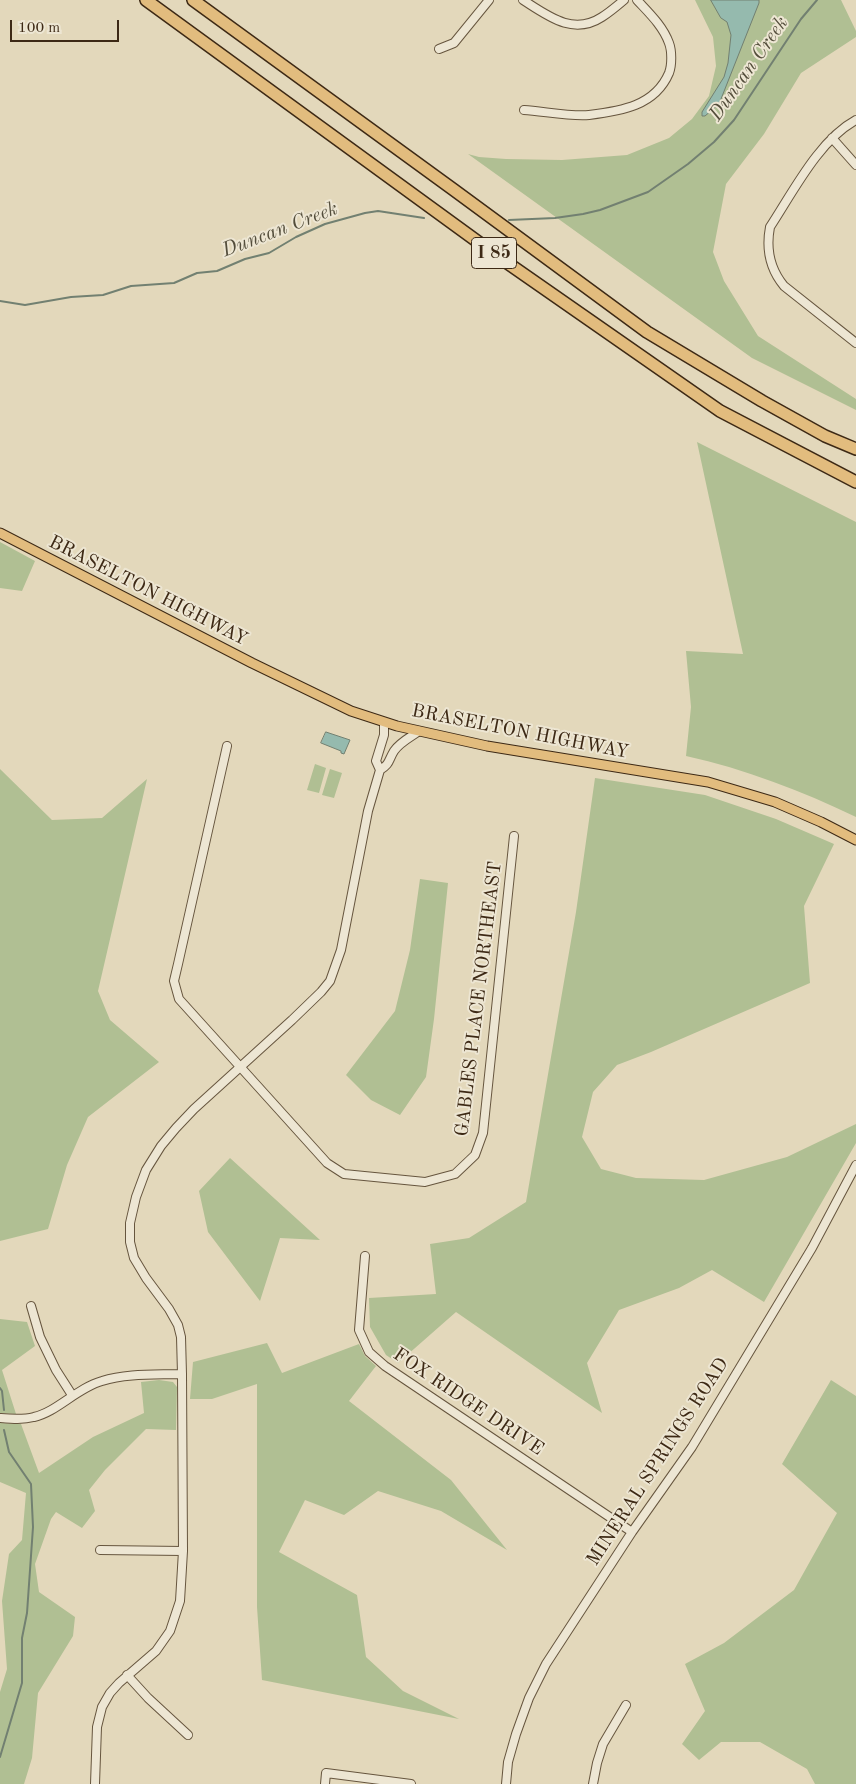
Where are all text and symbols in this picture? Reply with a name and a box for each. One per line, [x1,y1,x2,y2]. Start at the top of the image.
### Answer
scale bar [12,10,121,42]
water label: Duncan Creek [704,12,794,126]
text: 100 m [18,21,60,36]
water label: Duncan Creek [219,197,341,263]
road number: I 85 [472,238,516,268]
street label: BRASELTON HIGHWAY [45,531,251,651]
street label: BRASELTON HIGHWAY [410,700,630,764]
street label: GABLES PLACE NORTHEAST [451,860,507,1138]
street label: FOX RIDGE DRIVE [388,1343,548,1461]
street label: MINERAL SPRINGS ROAD [582,1354,734,1570]

